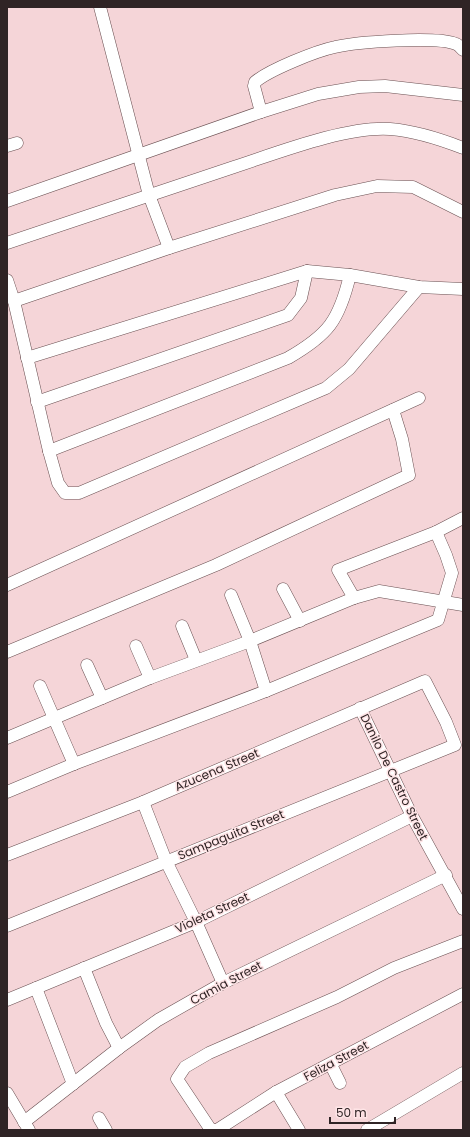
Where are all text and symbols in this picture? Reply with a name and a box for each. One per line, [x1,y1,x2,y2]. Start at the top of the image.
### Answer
street label: Danilo De Castro Street [356,711,432,843]
street label: Azucena Street [172,744,262,795]
street label: Sampaguita Street [175,805,287,864]
street label: Violeta Street [172,888,252,937]
street label: Camia Street [187,956,265,1009]
street label: Feliza Street [300,1036,371,1085]
scale bar [330,1099,395,1125]
text: 50 m [336,1104,367,1121]

